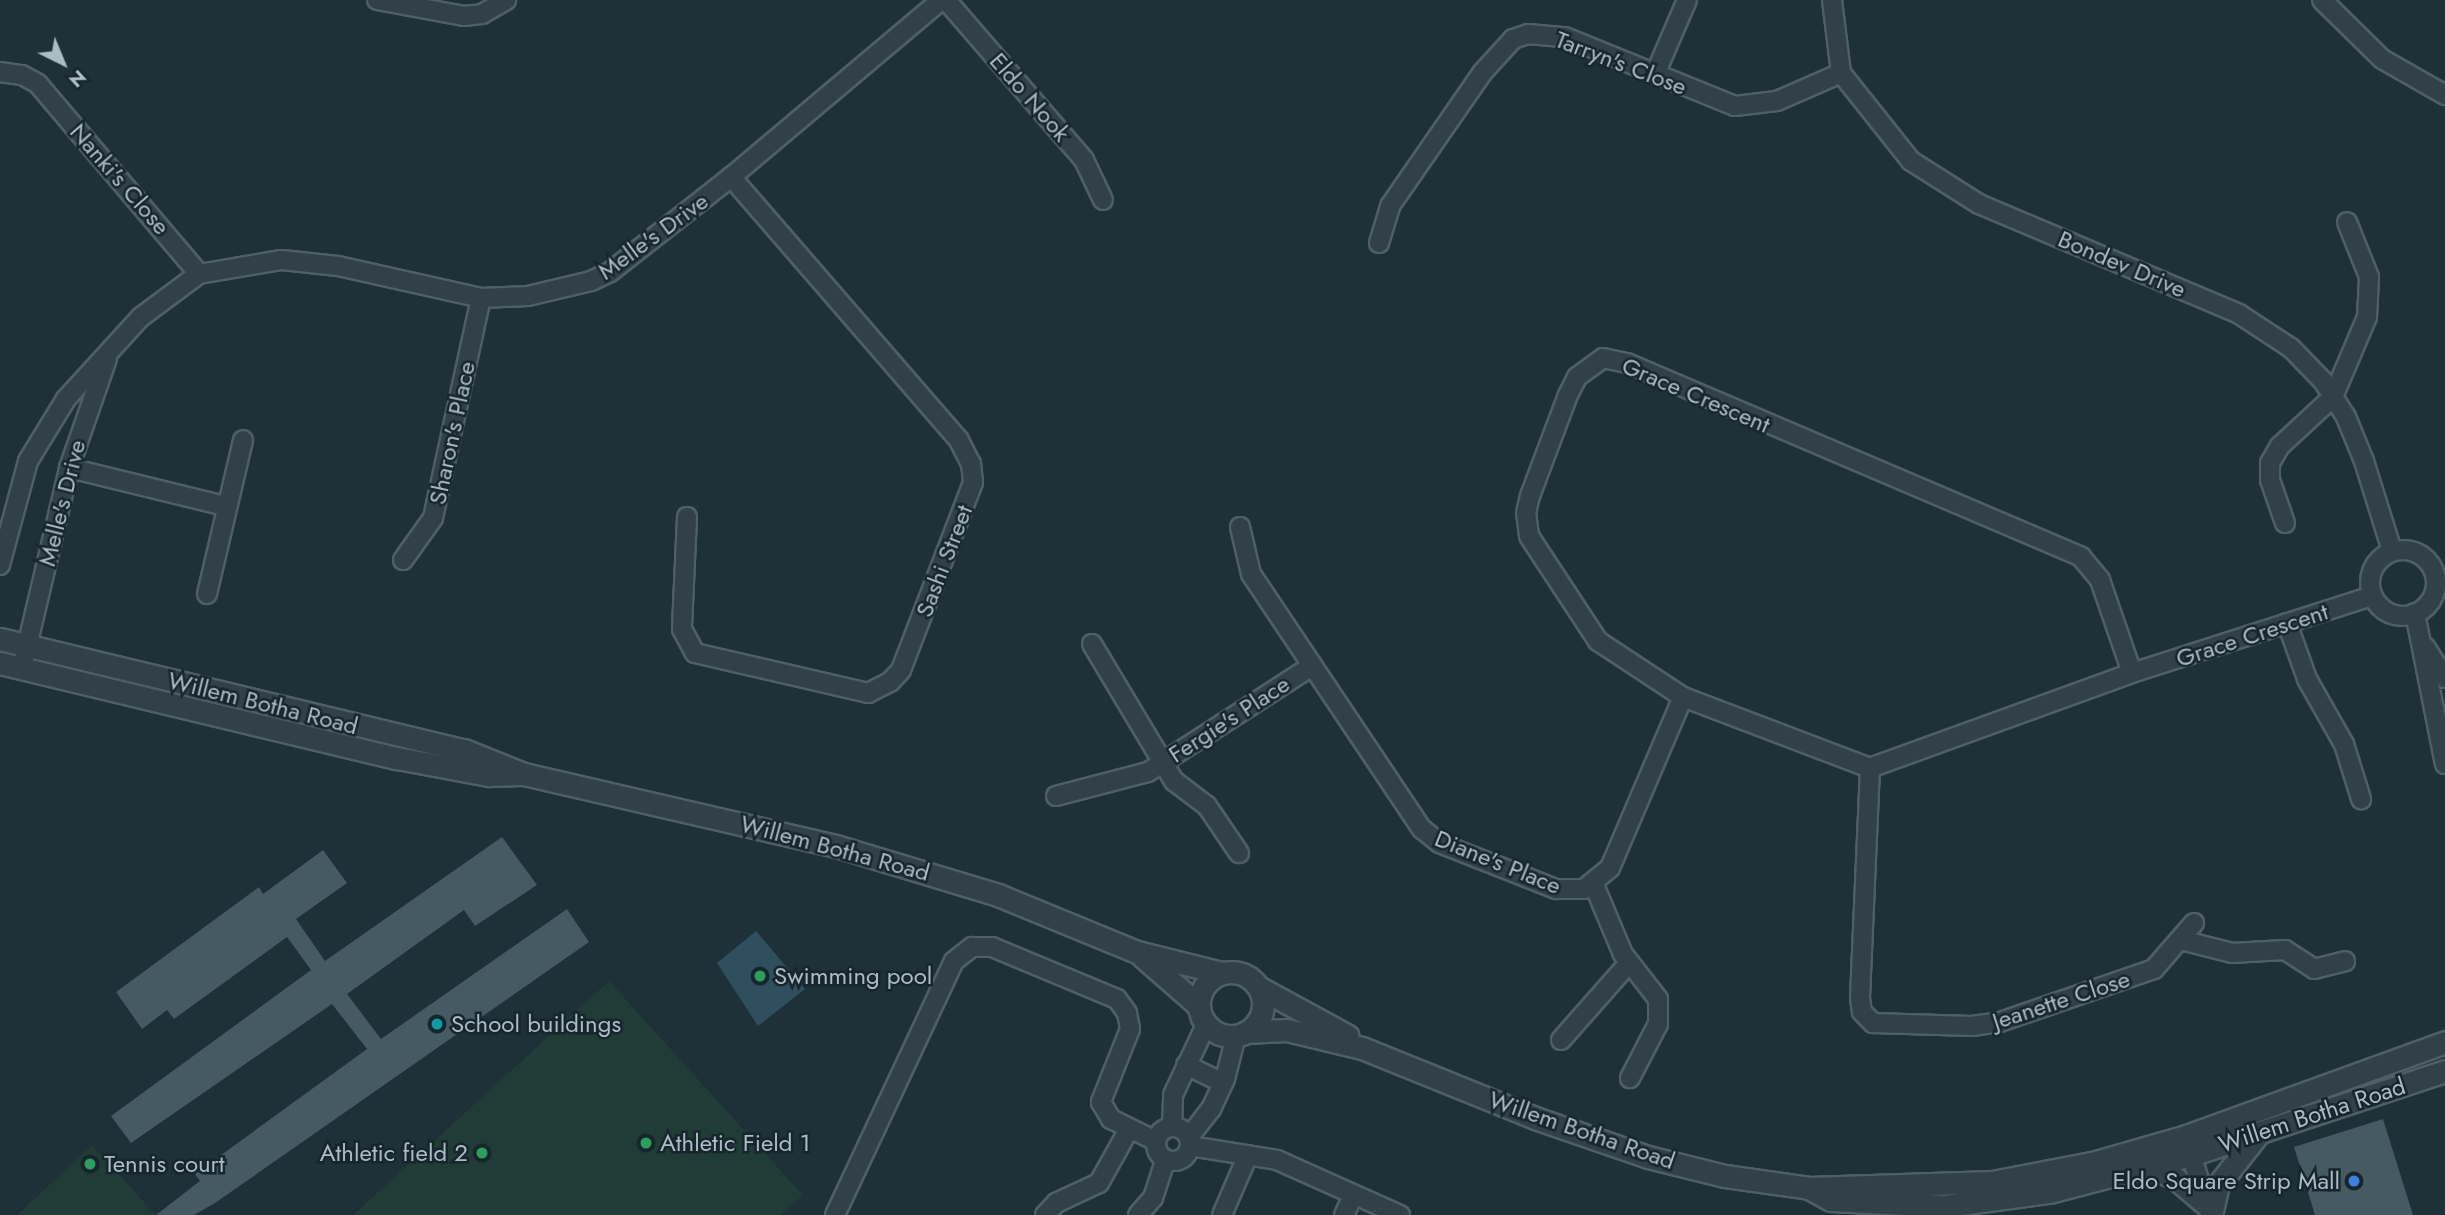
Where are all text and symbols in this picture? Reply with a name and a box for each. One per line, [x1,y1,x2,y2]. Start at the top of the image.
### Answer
street label: Tarryn's Close [1551,25,1691,101]
north arrow [28,28,98,98]
street label: Eldo Nook [984,47,1076,147]
text: N [63,64,92,94]
street label: Nanki's Close [64,117,176,241]
street label: Melle's Drive [592,186,714,286]
street label: Bondev Drive [2054,224,2190,304]
street label: Grace Crescent [1618,351,1774,439]
street label: Sharon's Place [423,359,481,507]
street label: Melle's Drive [32,437,92,569]
street label: Sashi Street [909,501,979,621]
street label: Grace Crescent [2172,597,2332,673]
street label: Willem Botha Road [165,665,361,741]
street label: Fergie's Place [1163,669,1295,769]
street label: Willem Botha Road [737,809,933,887]
street label: Diane's Place [1431,824,1565,900]
place label: Swimming pool [774,962,932,990]
street label: Jeanette Close [1989,964,2133,1036]
marker: Swimming pool [752,968,768,984]
place label: School buildings [451,1010,621,1038]
marker: School buildings [429,1016,445,1032]
street label: Willem Botha Road [2215,1071,2409,1159]
street label: Willem Botha Road [1485,1085,1679,1175]
place label: Athletic Field 1 [660,1129,811,1157]
marker: Athletic Field 1 [638,1135,654,1151]
place label: Athletic field 2 [320,1139,468,1167]
marker: Athletic field 2 [474,1145,490,1161]
place label: Tennis court [104,1150,225,1178]
marker: Tennis court [82,1156,98,1172]
place label: Eldo Square Strip Mall [2113,1167,2340,1195]
marker: Eldo Square Strip Mall [2346,1173,2362,1189]

